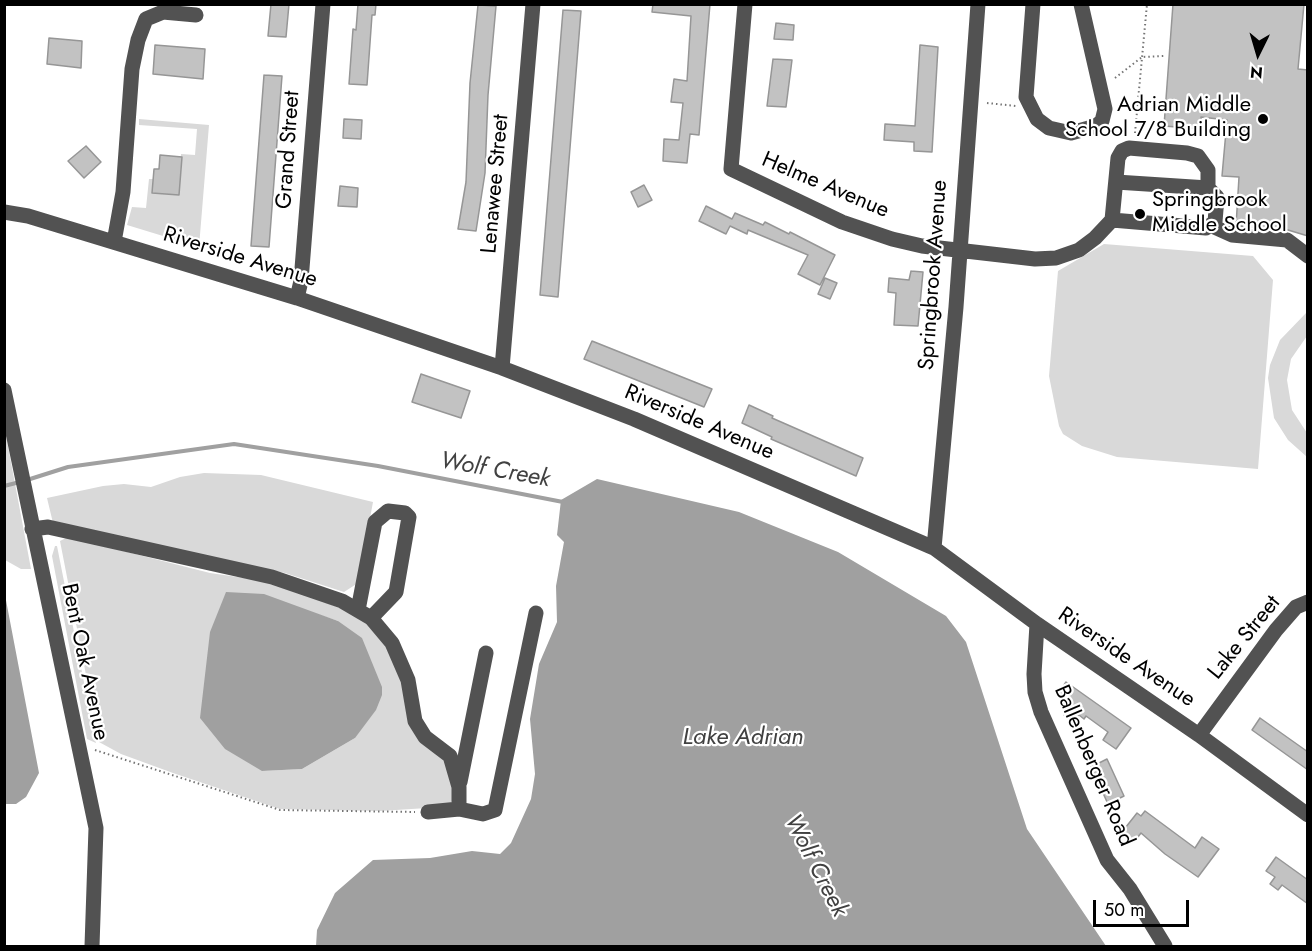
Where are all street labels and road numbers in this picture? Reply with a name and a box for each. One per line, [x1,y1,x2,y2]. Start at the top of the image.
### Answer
street label: Grand Street [272,90,306,210]
street label: Lenawee Street [477,113,515,255]
street label: Helme Avenue [757,147,893,225]
street label: Springbrook Avenue [914,179,954,371]
street label: Riverside Avenue [160,222,320,294]
street label: Riverside Avenue [620,380,778,466]
street label: Bent Oak Avenue [54,581,114,743]
street label: Lake Street [1203,591,1287,685]
street label: Riverside Avenue [1052,602,1200,714]
street label: Ballenberger Road [1047,681,1139,851]

